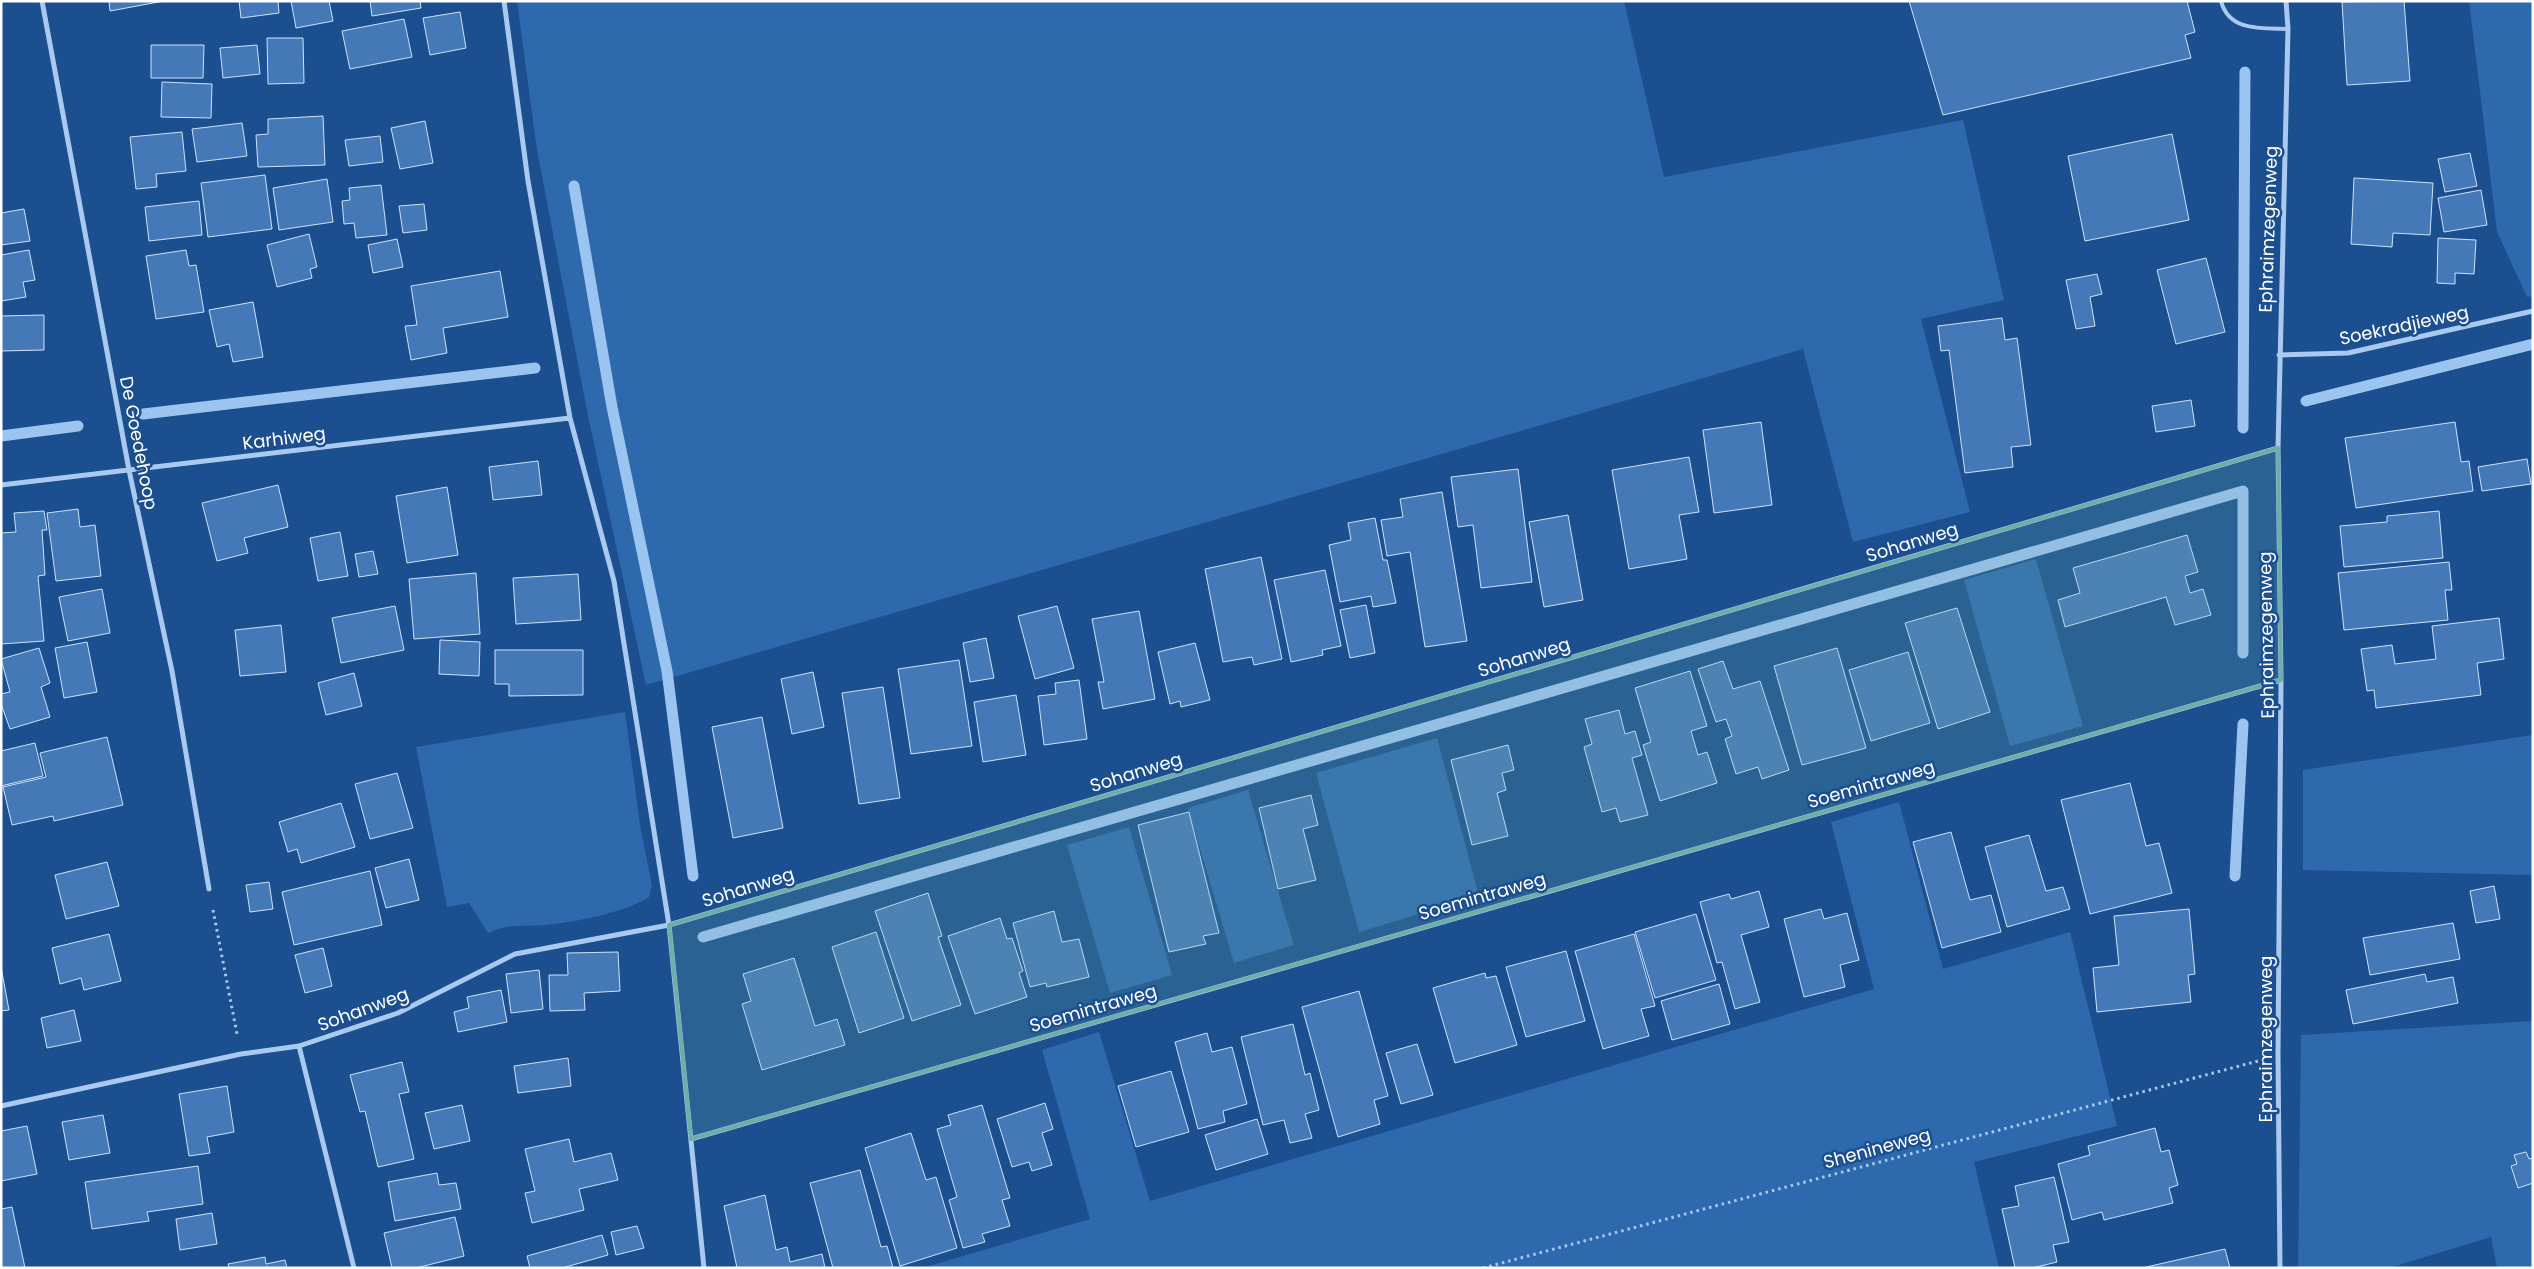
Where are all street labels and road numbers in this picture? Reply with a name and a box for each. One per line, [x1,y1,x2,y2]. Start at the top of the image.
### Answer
street label: Ephraimzegenweg [2253,145,2283,313]
street label: Soekradjieweg [2337,299,2471,351]
street label: De Goedehoop [114,374,164,512]
street label: Karhiweg [241,420,327,456]
street label: Sohanweg [1863,516,1961,568]
street label: Ephraimzegenweg [2252,551,2280,719]
street label: Sohanweg [1475,631,1573,683]
street label: Sohanweg [1087,746,1185,798]
street label: Soemintraweg [1804,754,1938,814]
street label: Sohanweg [699,861,797,913]
street label: Soemintraweg [1415,866,1549,926]
street label: Ephraimzegenweg [2253,955,2278,1123]
street label: Soemintraweg [1026,978,1160,1038]
street label: Sohanweg [314,981,412,1037]
street label: Shenineweg [1821,1122,1933,1174]

